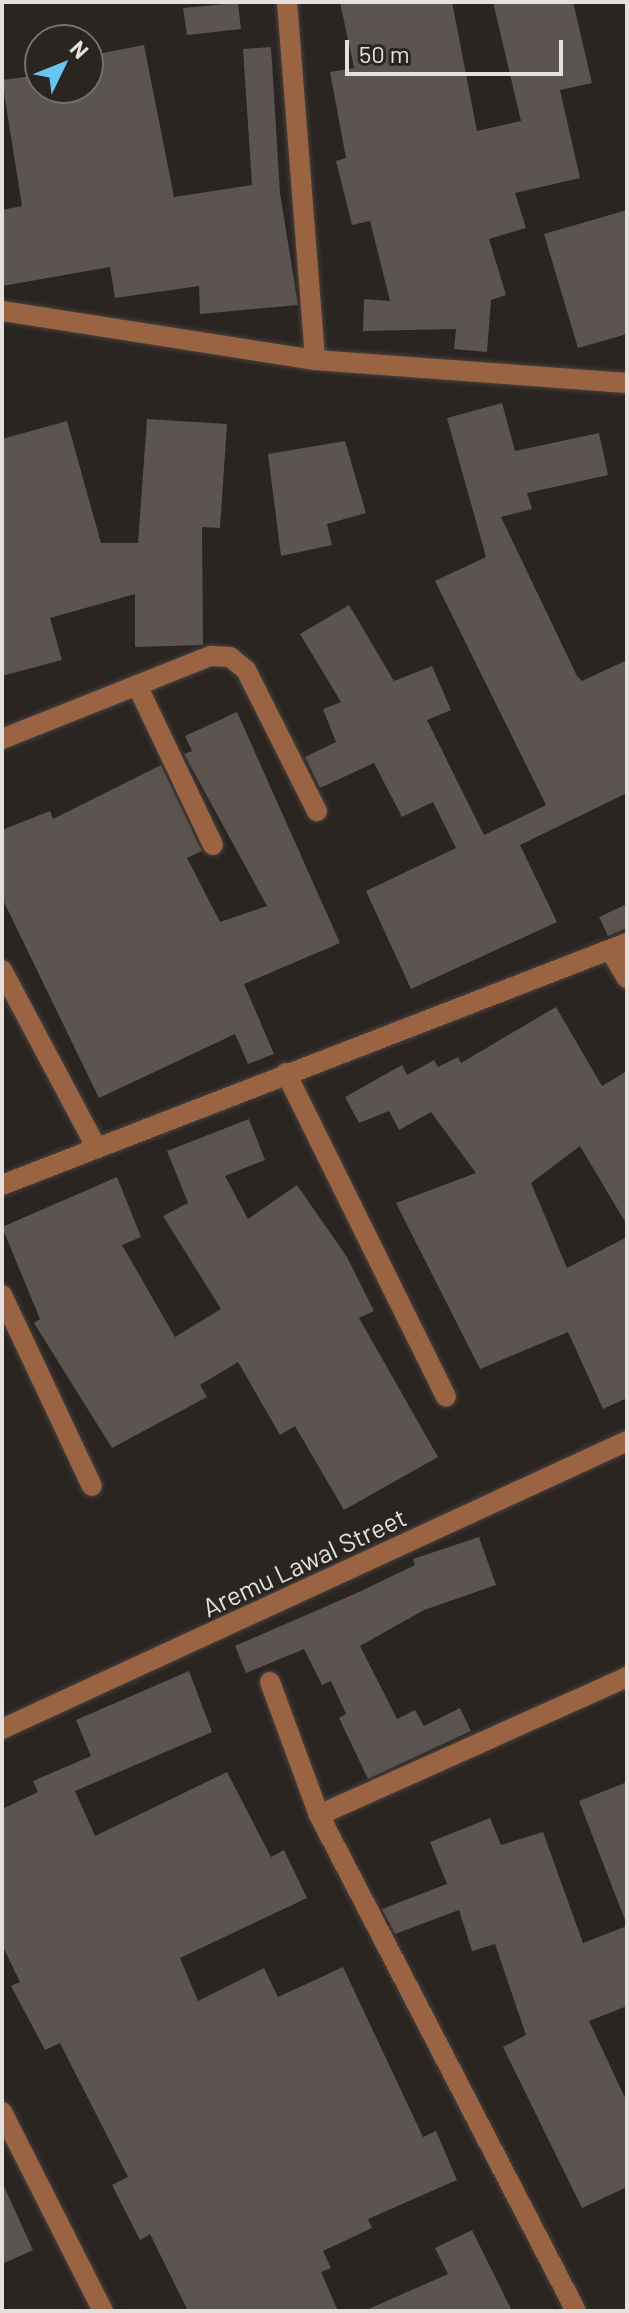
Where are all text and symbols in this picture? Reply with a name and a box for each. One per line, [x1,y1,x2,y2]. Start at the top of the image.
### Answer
north arrow [24,24,104,104]
scale bar [349,24,567,74]
text: N [66,35,95,63]
text: 50 m [359,39,410,68]
street label: Aremu Lawal Street [197,1501,411,1623]

